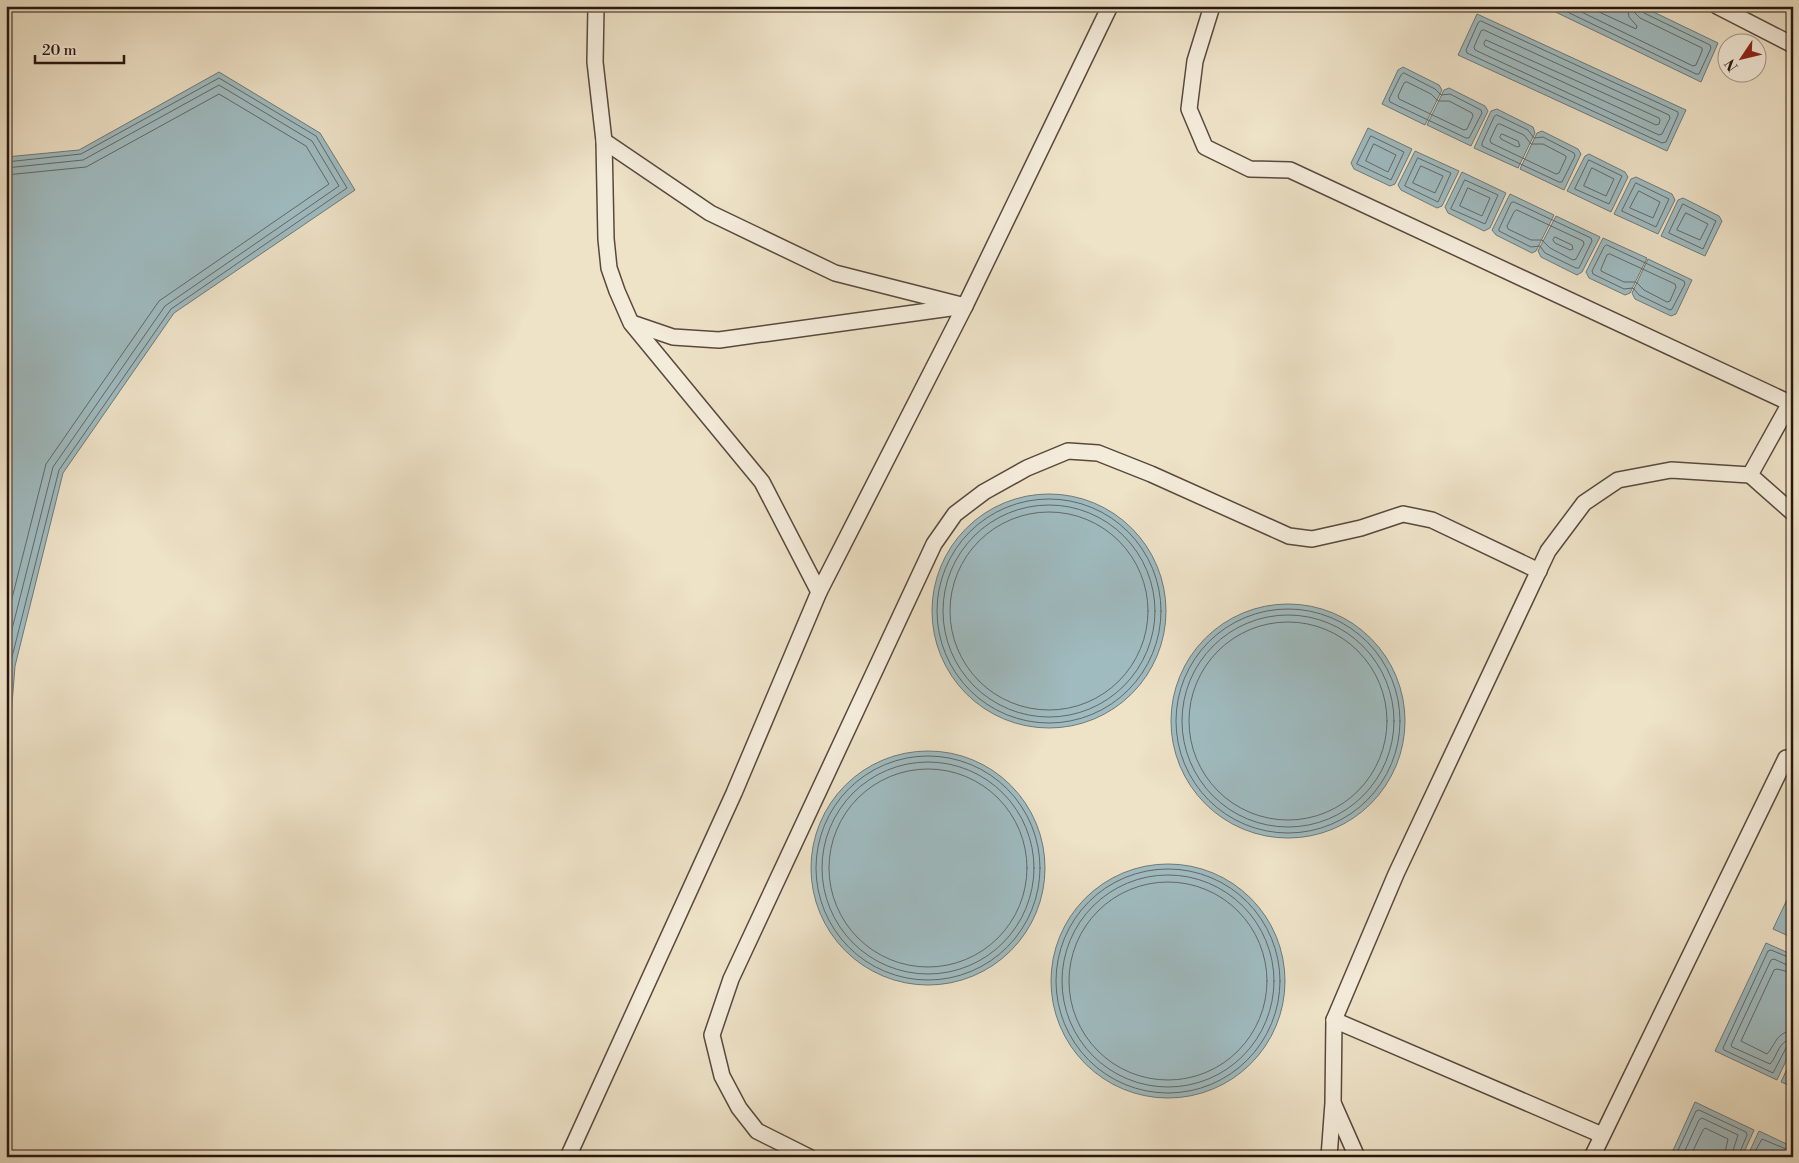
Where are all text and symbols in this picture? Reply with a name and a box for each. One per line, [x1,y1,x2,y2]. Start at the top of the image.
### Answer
scale bar [35,32,124,64]
north arrow [1716,32,1766,82]
text: 20 m [42,41,77,60]
text: N [1722,55,1743,75]

